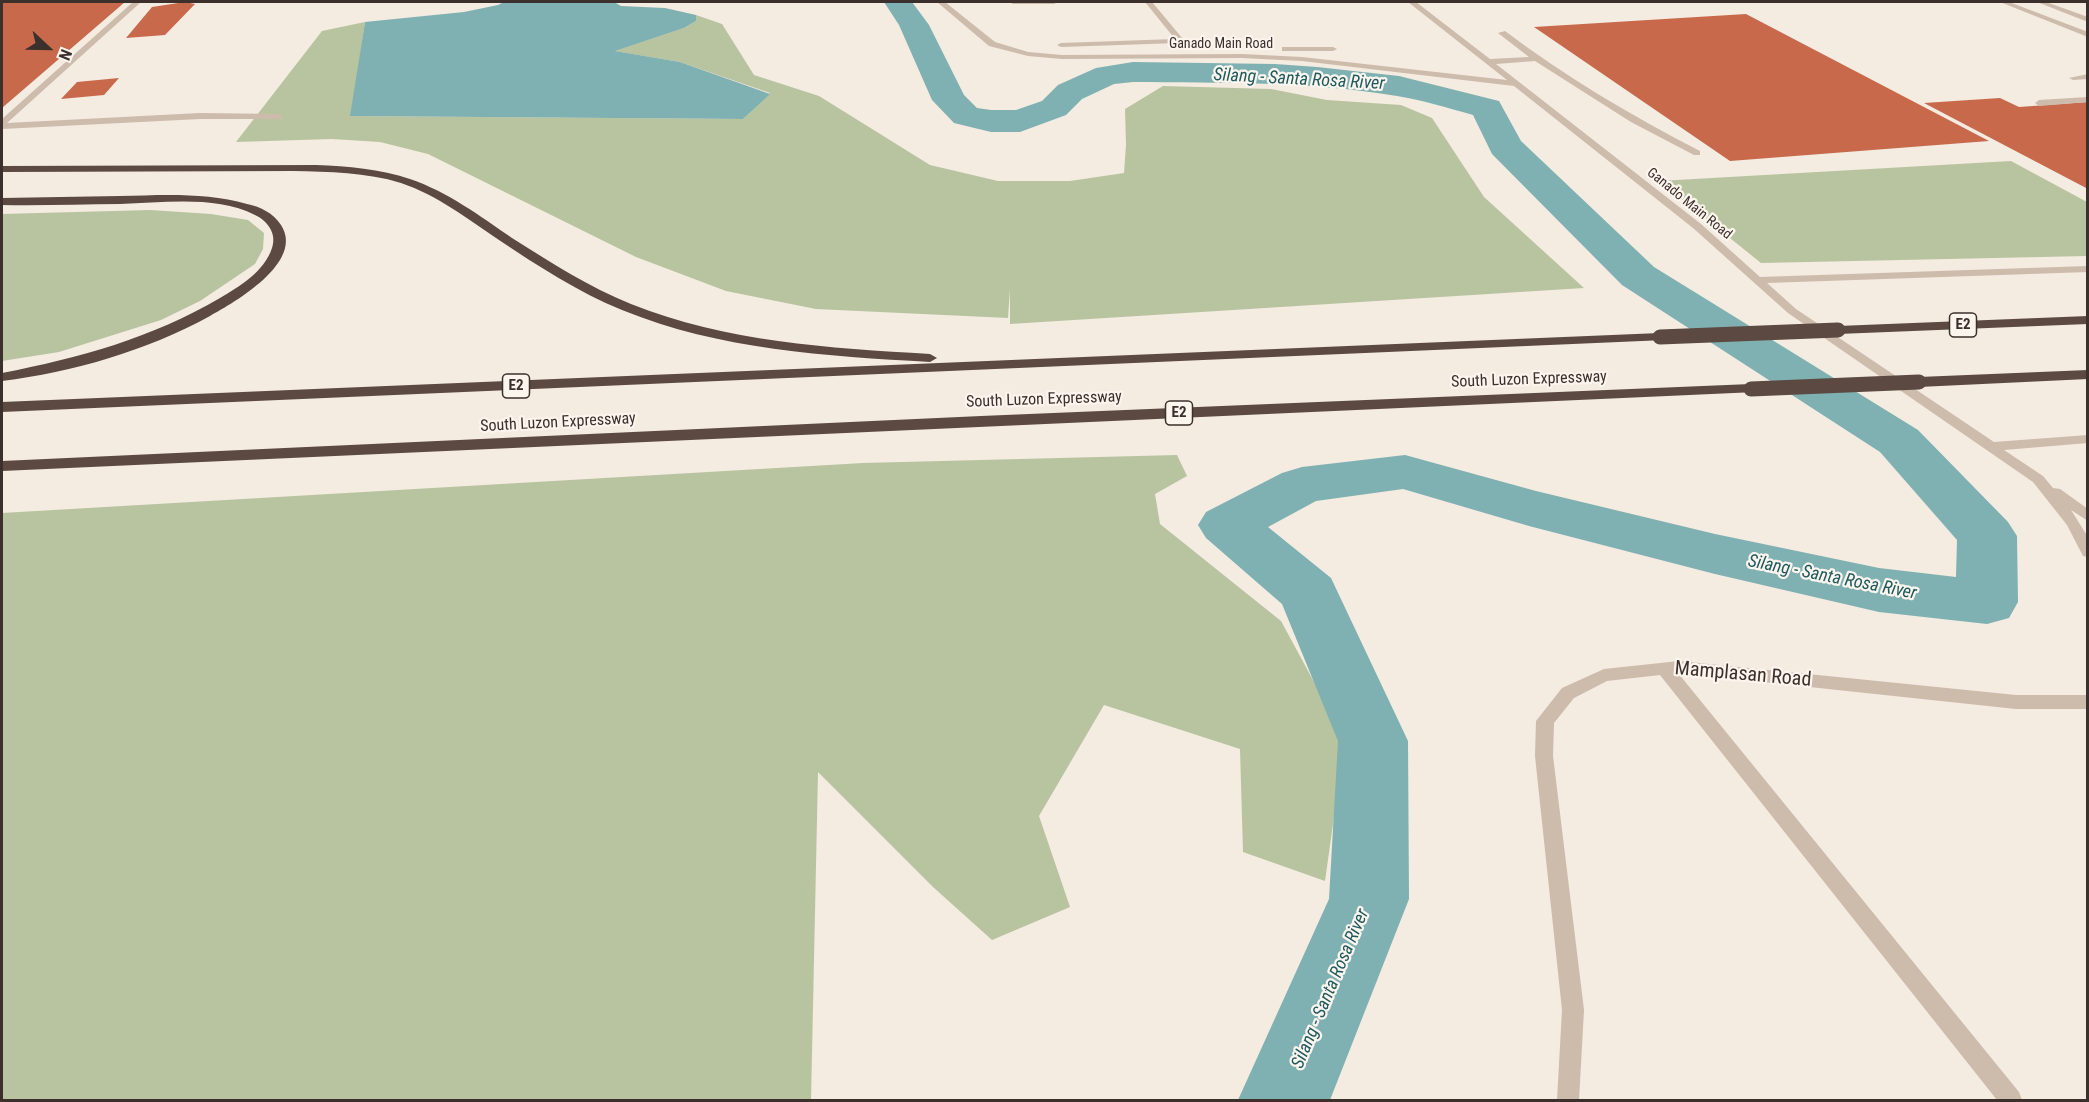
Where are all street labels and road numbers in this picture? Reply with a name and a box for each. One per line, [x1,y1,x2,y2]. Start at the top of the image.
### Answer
street label: Ganado Main Road [1169,36,1273,52]
street label: Ganado Main Road [1643,165,1735,243]
road number: E2 [1950,313,1976,337]
street label: South Luzon Expressway [1451,368,1607,392]
road number: E2 [502,374,530,398]
street label: South Luzon Expressway [966,388,1122,412]
road number: E2 [1166,401,1192,425]
street label: South Luzon Expressway [480,409,636,437]
street label: Mamplasan Road [1674,657,1812,693]

